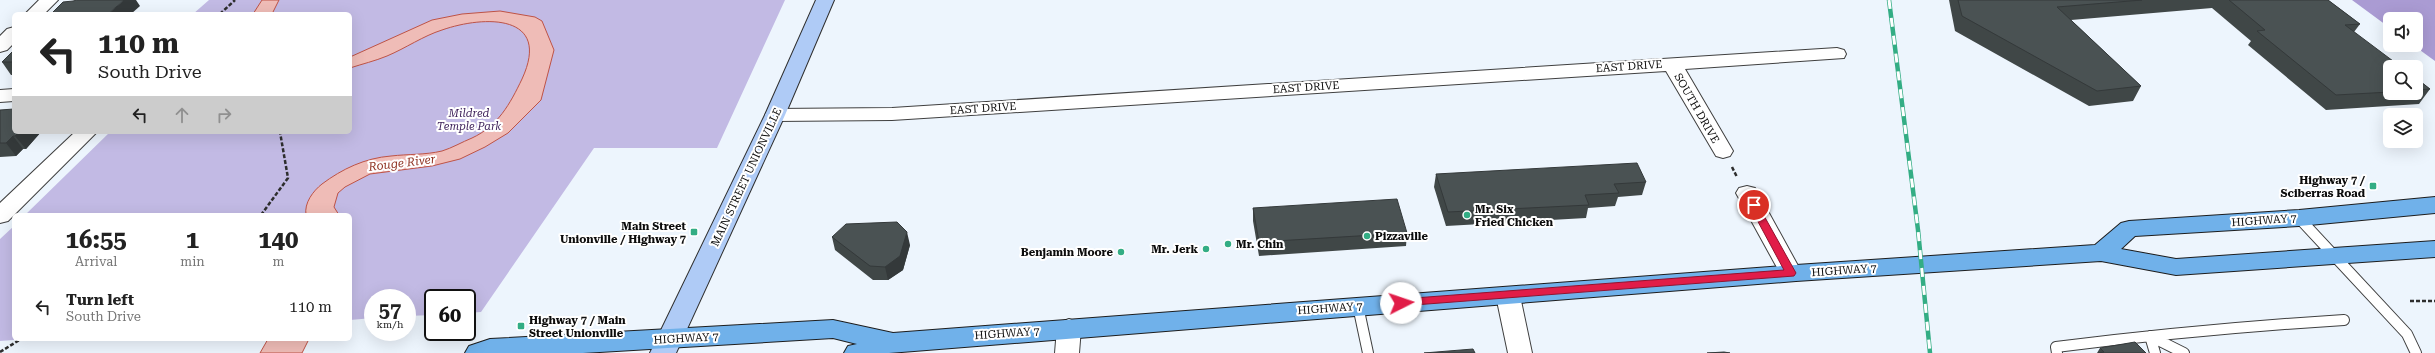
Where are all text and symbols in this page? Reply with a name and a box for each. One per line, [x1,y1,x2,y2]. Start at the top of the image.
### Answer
map controls [2383,12,2423,148]
button: sound [2383,12,2423,52]
text: 110 m [98,27,179,60]
icon: left [32,28,84,80]
street label: EAST DRIVE [1595,58,1663,75]
button: search [2383,60,2423,100]
text: South Drive [98,61,202,82]
street label: SOUTH DRIVE [1671,71,1722,146]
street label: EAST DRIVE [1272,79,1340,96]
street label: EAST DRIVE [949,100,1017,117]
icon: left [129,104,151,126]
icon: ahead [171,104,193,126]
icon: right [213,104,235,126]
street label: MAIN STREET UNIONVILLE [709,106,784,249]
park label: Mildred Temple Park [437,107,501,133]
button: layers [2383,108,2423,148]
water label: Rouge River [367,152,436,174]
place label: Highway 7 / Sciberras Road [2280,174,2366,200]
marker: Highway 7 / Sciberras Road [2368,181,2378,191]
pin [1737,188,1771,222]
icon: arrive [1743,194,1765,216]
place label: Mr. Six Fried Chicken [1475,203,1554,229]
marker: Mr. Six Fried Chicken [1462,210,1472,220]
street label: HIGHWAY 7 [2231,212,2297,229]
place label: Main Street Unionville / Highway 7 [560,220,687,246]
text: 16:55 [66,226,127,254]
text: 1 [186,226,199,254]
text: 140 [258,226,299,254]
marker: Main Street Unionville / Highway 7 [689,227,699,237]
place label: Pizzaville [1375,230,1428,243]
marker: Pizzaville [1362,231,1372,241]
place label: Mr. Chin [1236,238,1284,251]
marker: Mr. Chin [1223,239,1233,249]
place label: Mr. Jerk [1151,243,1198,256]
marker: Mr. Jerk [1201,244,1211,254]
place label: Benjamin Moore [1021,246,1114,259]
marker: Benjamin Moore [1116,247,1126,257]
text: Arrival [75,254,117,269]
text: min [180,254,205,269]
text: m [272,254,284,269]
street label: HIGHWAY 7 [1811,262,1877,279]
position arrow [1380,282,1422,324]
speed limit sign: 60 [424,289,476,341]
text: Turn left [66,291,134,309]
icon: left [32,296,54,318]
text: 110 m [289,298,332,316]
text: 57 [379,298,401,322]
street label: HIGHWAY 7 [1297,300,1363,317]
text: South Drive [66,309,141,324]
place label: Highway 7 / Main Street Unionville [529,314,626,340]
text: km/h [377,319,403,330]
marker: Highway 7 / Main Street Unionville [516,321,526,331]
street label: HIGHWAY 7 [974,325,1040,342]
street label: HIGHWAY 7 [653,330,719,347]

